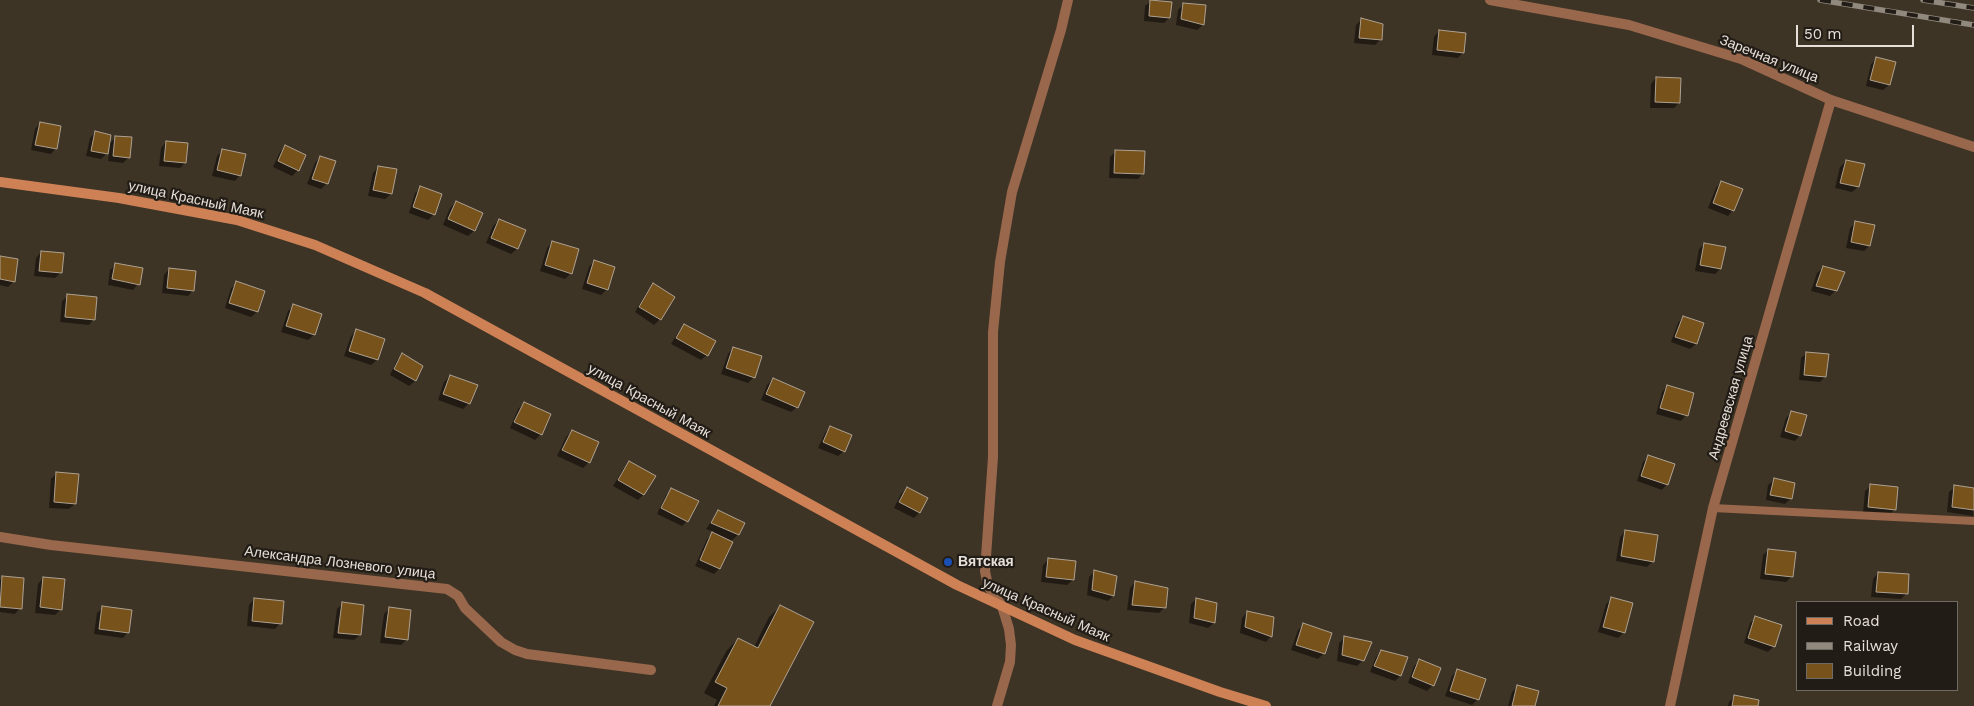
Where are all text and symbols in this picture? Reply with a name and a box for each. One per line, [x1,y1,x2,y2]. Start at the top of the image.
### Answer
scale bar [1799,15,1916,47]
text: 50 m [1804,25,1841,43]
street label: Заречная улица [1717,32,1821,86]
street label: улица Красный Маяк [127,177,265,223]
street label: Андреевская улица [1705,334,1757,462]
street label: улица Красный Маяк [585,360,713,442]
street label: Александра Лозневого улица [244,543,436,583]
place label: Вятская [958,554,1014,570]
marker: Вятская [942,556,954,568]
street label: улица Красный Маяк [980,574,1112,646]
legend [1796,601,1959,691]
text: Road [1843,612,1880,630]
text: Railway [1843,637,1898,655]
text: Building [1843,662,1901,680]

